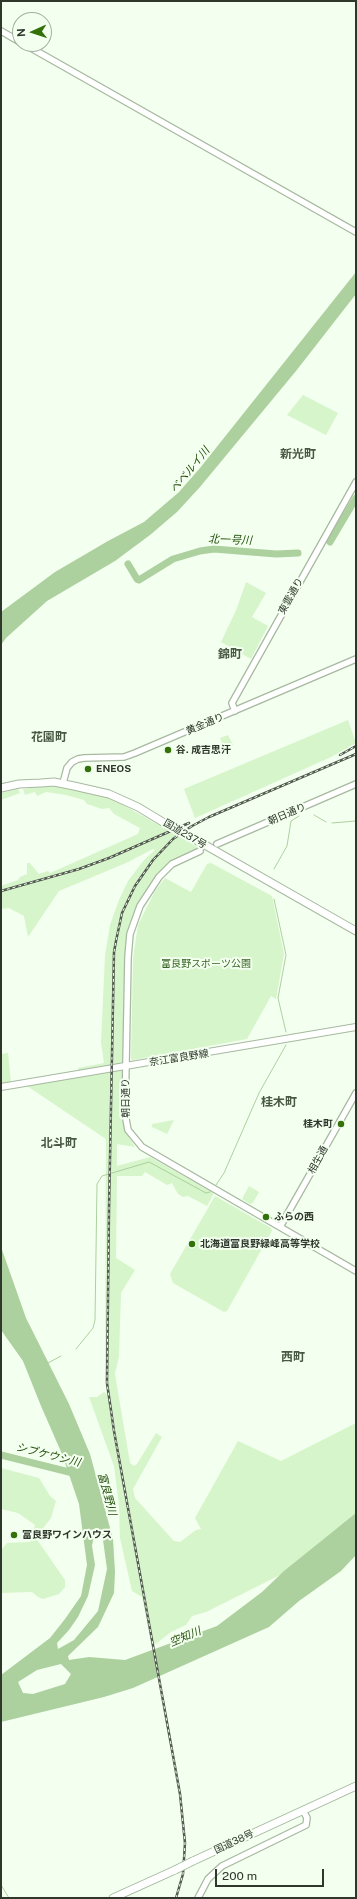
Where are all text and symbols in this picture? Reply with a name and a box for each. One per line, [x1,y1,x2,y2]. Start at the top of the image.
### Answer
north arrow [12,12,52,52]
text: N [15,28,27,37]
water label: ベベルイ川 [168,444,212,496]
district label: 新光町 [280,447,316,461]
water label: 北一号川 [208,533,252,547]
street label: 東雲通り [276,576,306,616]
district label: 錦町 [218,647,242,661]
street label: 黄金通り [184,711,226,737]
district label: 花園町 [31,730,67,744]
place label: 谷. 成吉思汗 [176,744,231,756]
marker: 谷. 成吉思汗 [163,745,173,755]
place label: ENEOS [96,763,131,775]
marker: ENEOS [83,764,93,774]
street label: 朝日通り [266,801,308,827]
street label: 国道237号 [161,817,209,851]
park label: 富良野スポーツ公園 [161,958,251,970]
street label: 奈江富良野線 [148,1047,210,1069]
street label: 朝日通り [120,1078,132,1118]
district label: 桂木町 [261,1095,297,1109]
place label: 桂木町 [303,1118,333,1130]
marker: 桂木町 [336,1119,346,1129]
district label: 北斗町 [41,1136,77,1150]
street label: 相生通 [305,1144,331,1176]
place label: ふらの西 [274,1211,314,1223]
marker: ふらの西 [261,1212,271,1222]
place label: 北海道富良野緑峰高等学校 [200,1238,320,1250]
marker: 北海道富良野緑峰高等学校 [187,1239,197,1249]
district label: 西町 [281,1350,305,1364]
water label: シブケウシ川 [14,1441,82,1469]
water label: 富良野川 [95,1471,119,1517]
place label: 富良野ワインハウス [22,1529,112,1541]
marker: 富良野ワインハウス [9,1530,19,1540]
water label: 空知川 [167,1624,203,1650]
street label: 国道38号 [212,1828,256,1856]
scale bar [217,1861,326,1887]
text: 200 m [222,1869,257,1883]

